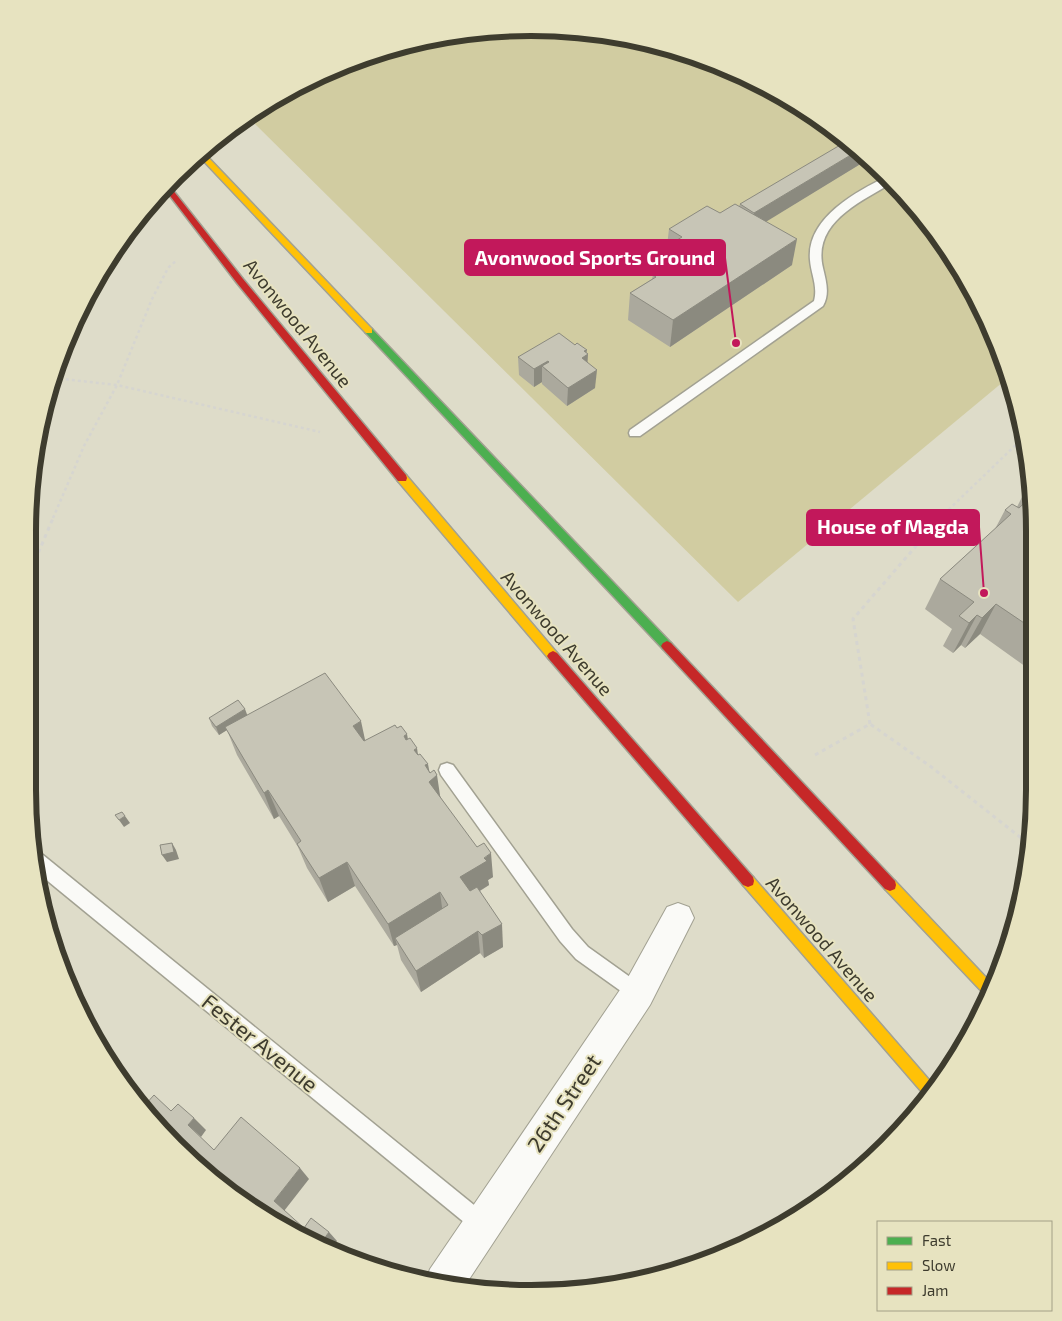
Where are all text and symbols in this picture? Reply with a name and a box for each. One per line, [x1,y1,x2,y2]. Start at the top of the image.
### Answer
callout: Avonwood Sports Ground [465,240,725,275]
text: Avonwood Sports Ground [475,245,715,269]
street label: Avonwood Avenue [239,254,357,392]
callout: House of Magda [807,510,979,545]
text: House of Magda [817,514,969,538]
street label: Avonwood Avenue [497,565,618,700]
street label: Avonwood Avenue [762,871,883,1006]
street label: Fester Avenue [198,988,324,1097]
street label: 26th Street [521,1049,605,1156]
legend [877,1221,1052,1311]
text: Fast [922,1231,952,1249]
text: Slow [922,1256,956,1274]
text: Jam [922,1281,948,1299]

